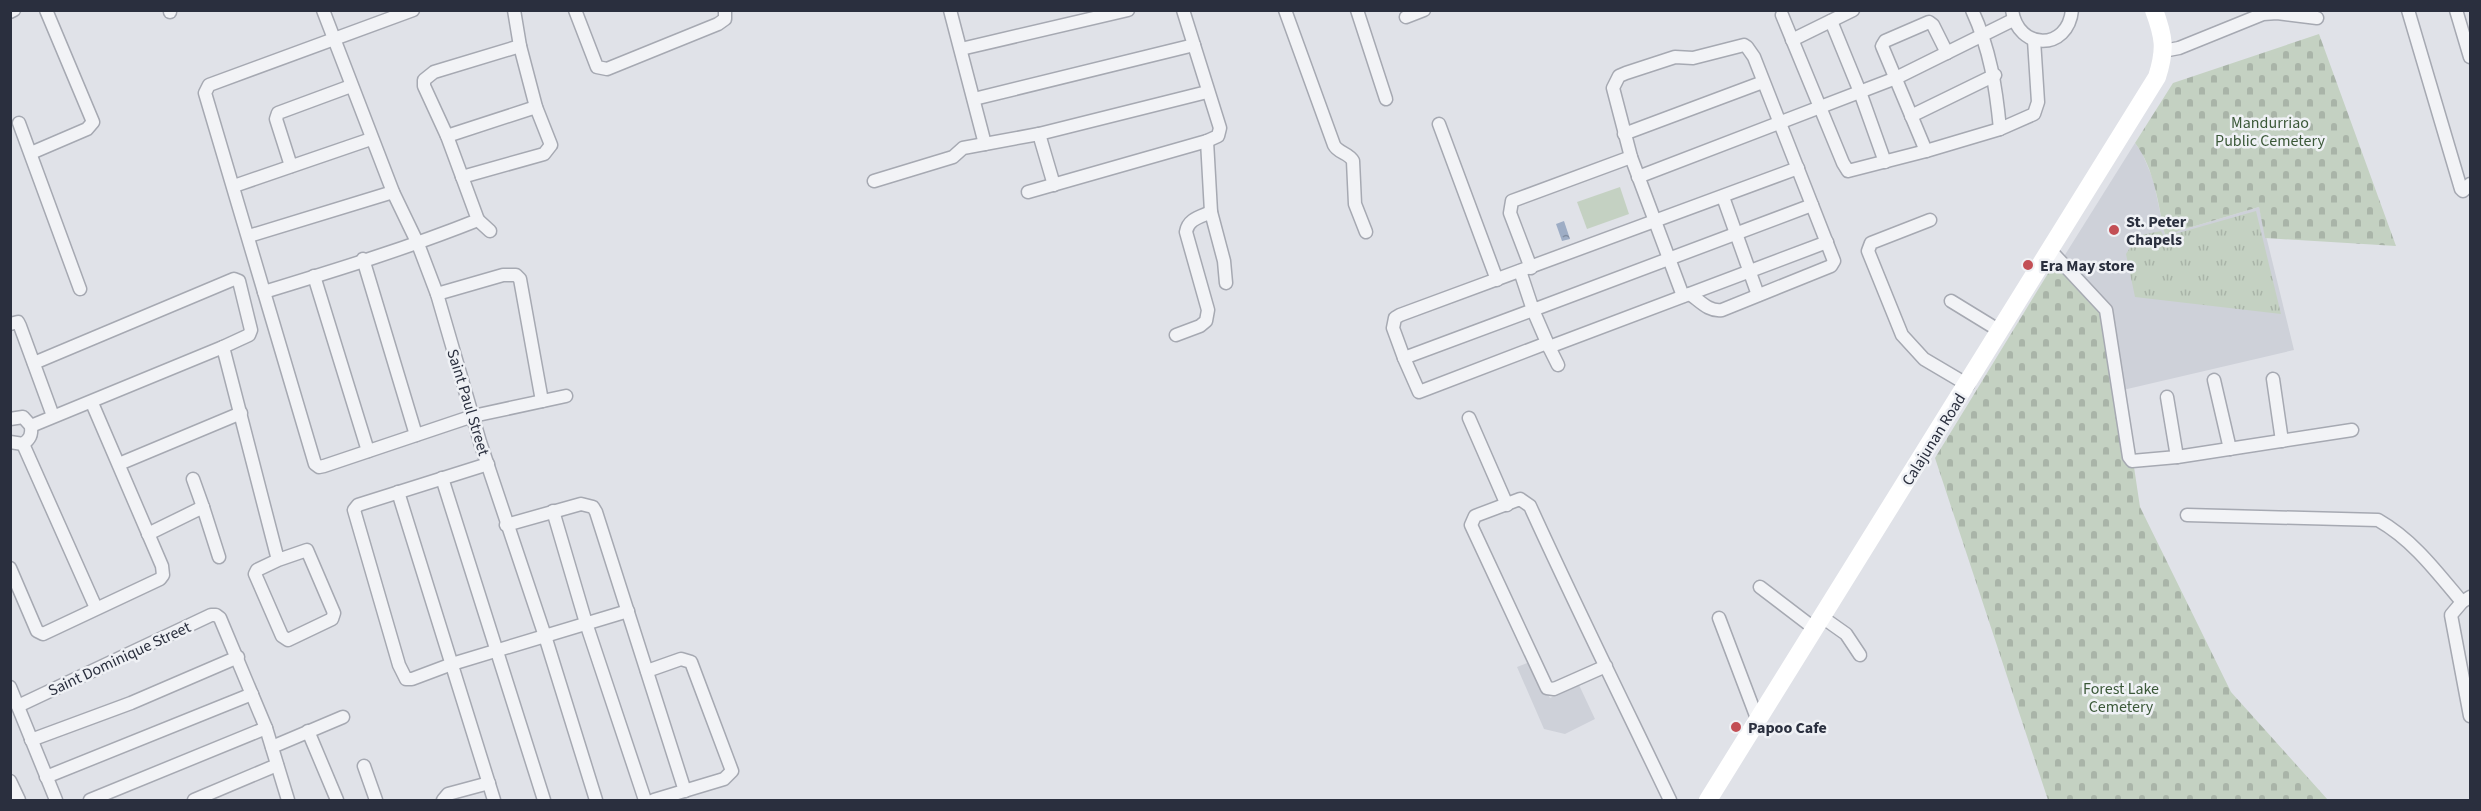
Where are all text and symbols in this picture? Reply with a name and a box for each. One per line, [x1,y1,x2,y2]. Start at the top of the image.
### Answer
park label: Mandurriao Public Cemetery [2215,112,2325,152]
place label: St. Peter Chapels [2126,211,2187,251]
marker: St. Peter Chapels [2107,223,2121,237]
place label: Era May store [2040,255,2134,277]
marker: Era May store [2021,258,2035,272]
street label: Saint Paul Street [441,346,495,459]
street label: Calajunan Road [1897,389,1971,490]
street label: Saint Dominique Street [44,616,195,702]
park label: Forest Lake Cemetery [2083,678,2159,718]
place label: Papoo Cafe [1748,717,1827,739]
marker: Papoo Cafe [1729,720,1743,734]

